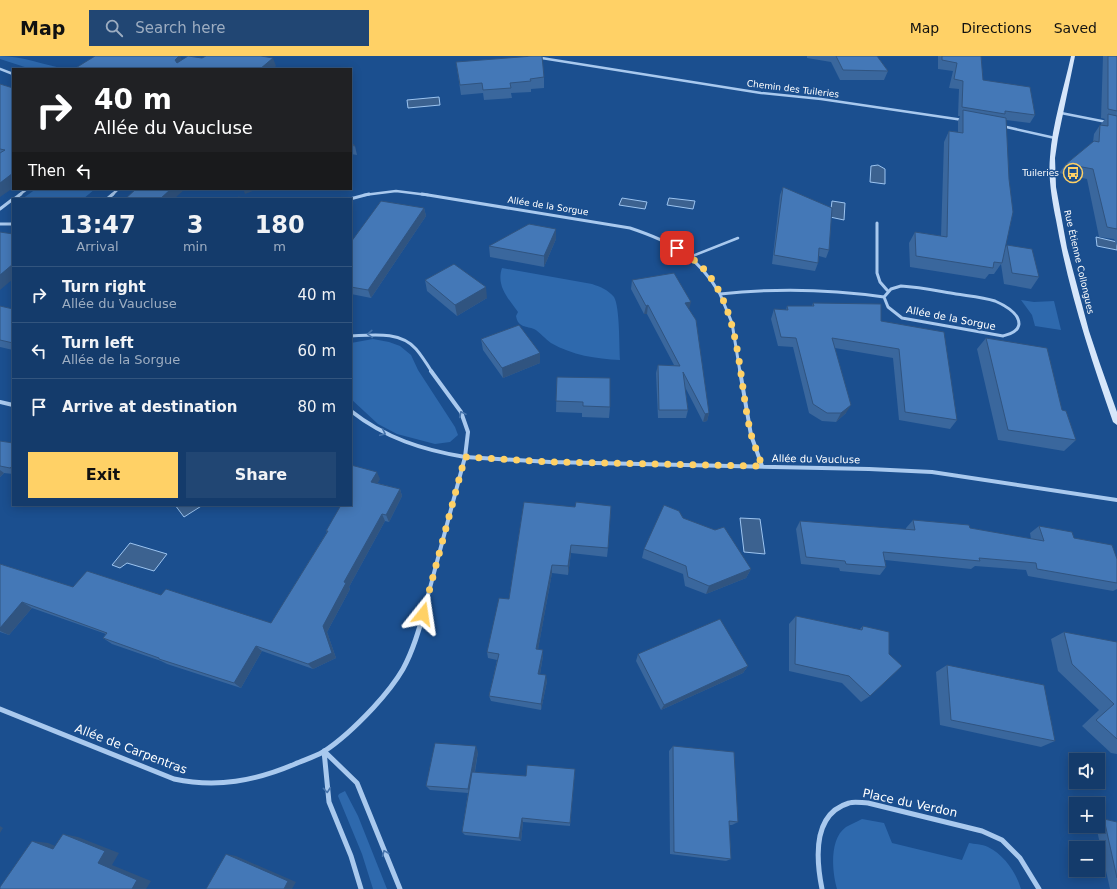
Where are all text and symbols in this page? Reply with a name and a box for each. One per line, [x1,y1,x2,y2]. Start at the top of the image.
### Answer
search box [89,10,369,46]
text: Map [20,17,65,39]
icon: search [103,17,125,39]
text: Search here [135,19,225,37]
text: Map [910,20,939,36]
text: Directions [961,20,1032,36]
text: Saved [1054,20,1097,36]
street label: Chemin des Tuileries [746,78,840,100]
text: 40 m [94,83,172,116]
icon: right [28,84,80,136]
text: Allée du Vaucluse [94,117,253,138]
icon: left [73,160,95,182]
text: Then [28,162,65,180]
bus stop icon: Tuileries [1062,162,1084,184]
place label: Tuileries [1021,168,1059,178]
street label: Allée de la Sorgue [507,195,590,217]
street label: Rue Étienne Collongues [1062,209,1097,315]
text: 13:47 [59,211,136,239]
text: 3 [187,211,203,239]
text: 180 [255,211,305,239]
pin [660,231,694,265]
icon: arrive [666,237,688,259]
text: Arrival [76,239,119,254]
text: min [183,239,207,254]
text: m [273,239,286,254]
text: Turn right [62,278,146,296]
icon: right [28,284,50,306]
text: 40 m [298,286,336,304]
text: Allée du Vaucluse [62,296,177,311]
street label: Allée de la Sorgue [905,304,997,332]
one-way arrow [367,330,373,338]
text: Turn left [62,334,134,352]
icon: left [28,340,50,362]
text: 60 m [298,342,336,360]
text: Allée de la Sorgue [62,352,180,367]
icon: arrive [28,396,50,418]
text: Arrive at destination [62,398,237,416]
text: 80 m [298,398,336,416]
one-way arrow [459,411,466,418]
one-way arrow [379,428,386,436]
button: Exit [28,452,178,498]
button: Share [186,452,336,498]
street label: Allée du Vaucluse [772,453,860,465]
position arrow [402,593,444,635]
street label: Allée de Carpentras [73,721,189,777]
map controls [1069,753,1105,877]
button: sound [1069,753,1105,789]
street label: Place du Verdon [861,786,959,820]
one-way arrow [323,787,332,793]
button: + [1069,797,1105,833]
button: − [1069,841,1105,877]
one-way arrow [382,850,390,857]

